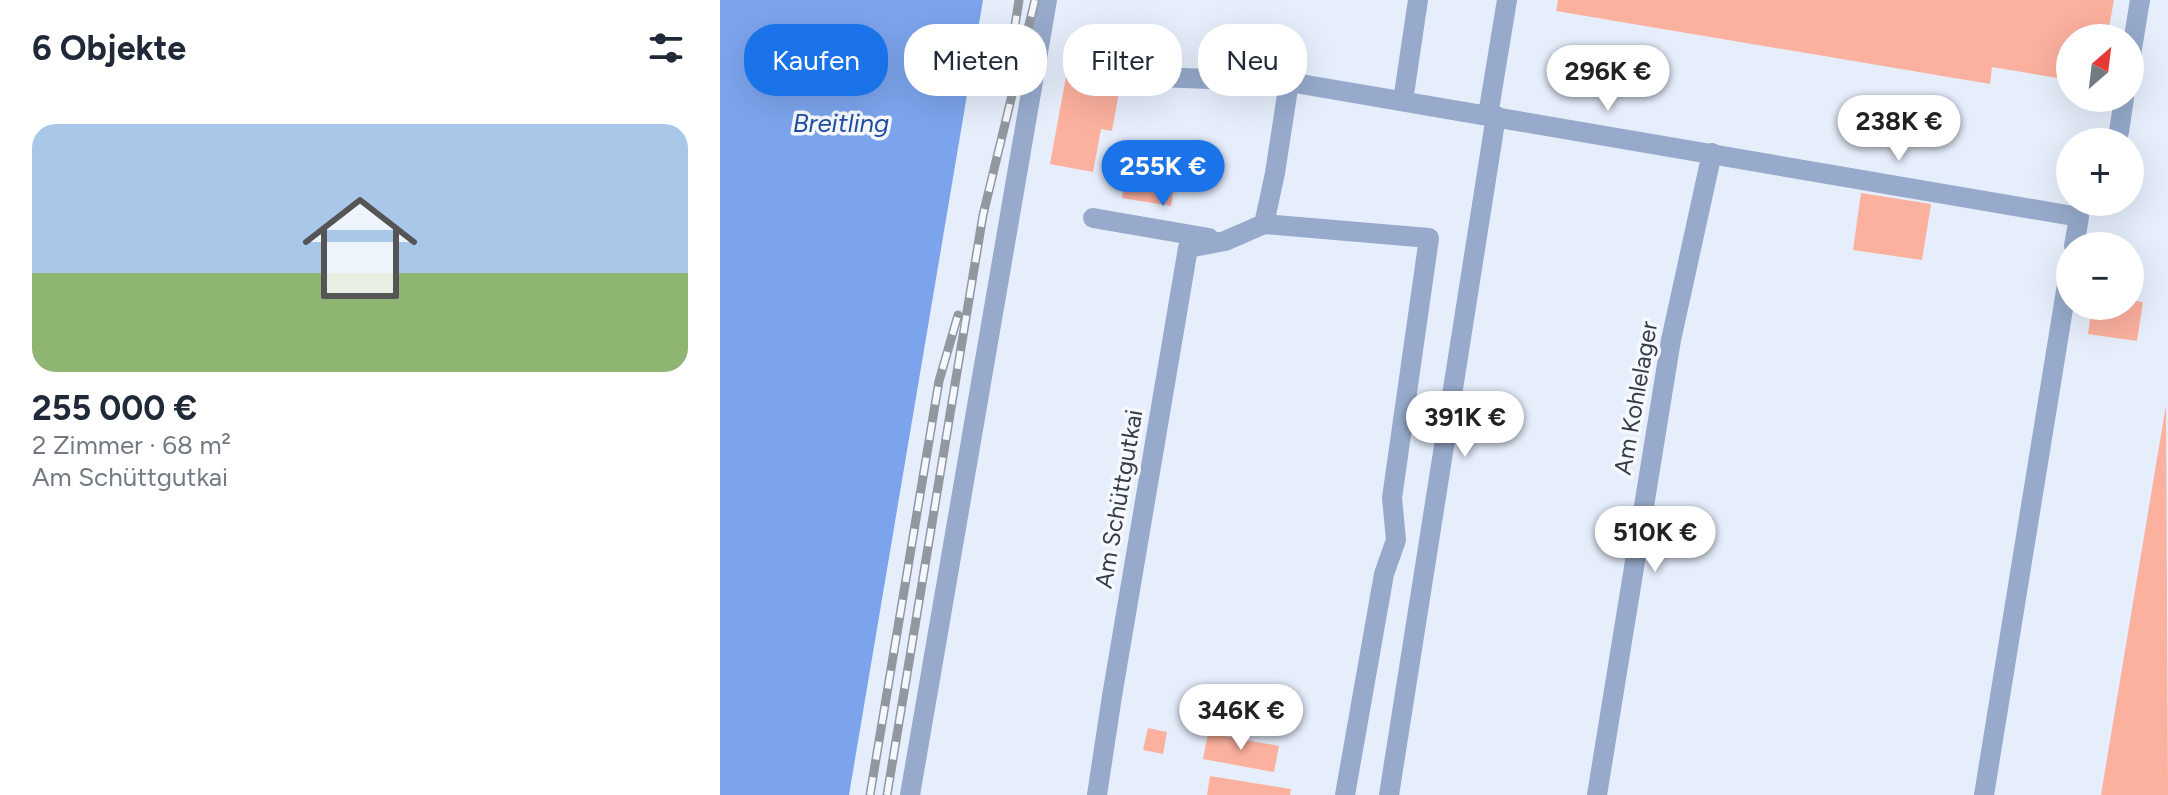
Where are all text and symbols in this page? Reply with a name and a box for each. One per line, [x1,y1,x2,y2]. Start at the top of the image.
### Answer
chip: Kaufen [744,24,888,96]
chip: Mieten [904,24,1047,96]
chip: Filter [1063,24,1182,96]
chip: Neu [1198,24,1307,96]
north arrow [2056,24,2144,112]
map controls [2056,24,2144,320]
icon: filters [644,26,688,70]
text: 6 Objekte [32,28,186,69]
pin: 296K € [1543,45,1673,113]
text: 296K € [1565,55,1651,87]
pin: 238K € [1834,95,1964,163]
text: 238K € [1856,105,1943,137]
water label: Breitling [793,107,889,139]
button: + [2056,128,2144,216]
pin: 255K € [1098,140,1228,208]
text: 255K € [1120,150,1206,182]
icon: home [288,176,432,320]
button: − [2056,232,2144,320]
street label: Am Kohlelager [1608,319,1663,477]
text: 255 000 € [32,388,197,429]
pin: 391K € [1400,391,1530,459]
text: 391K € [1424,401,1506,433]
street label: Am Schüttgutkai [1089,407,1148,591]
text: 2 Zimmer · 68 m² [32,429,231,461]
text: Am Schüttgutkai [32,461,228,493]
pin: 510K € [1590,506,1720,574]
text: 510K € [1613,516,1697,548]
pin: 346K € [1176,684,1306,752]
text: 346K € [1197,694,1285,726]

